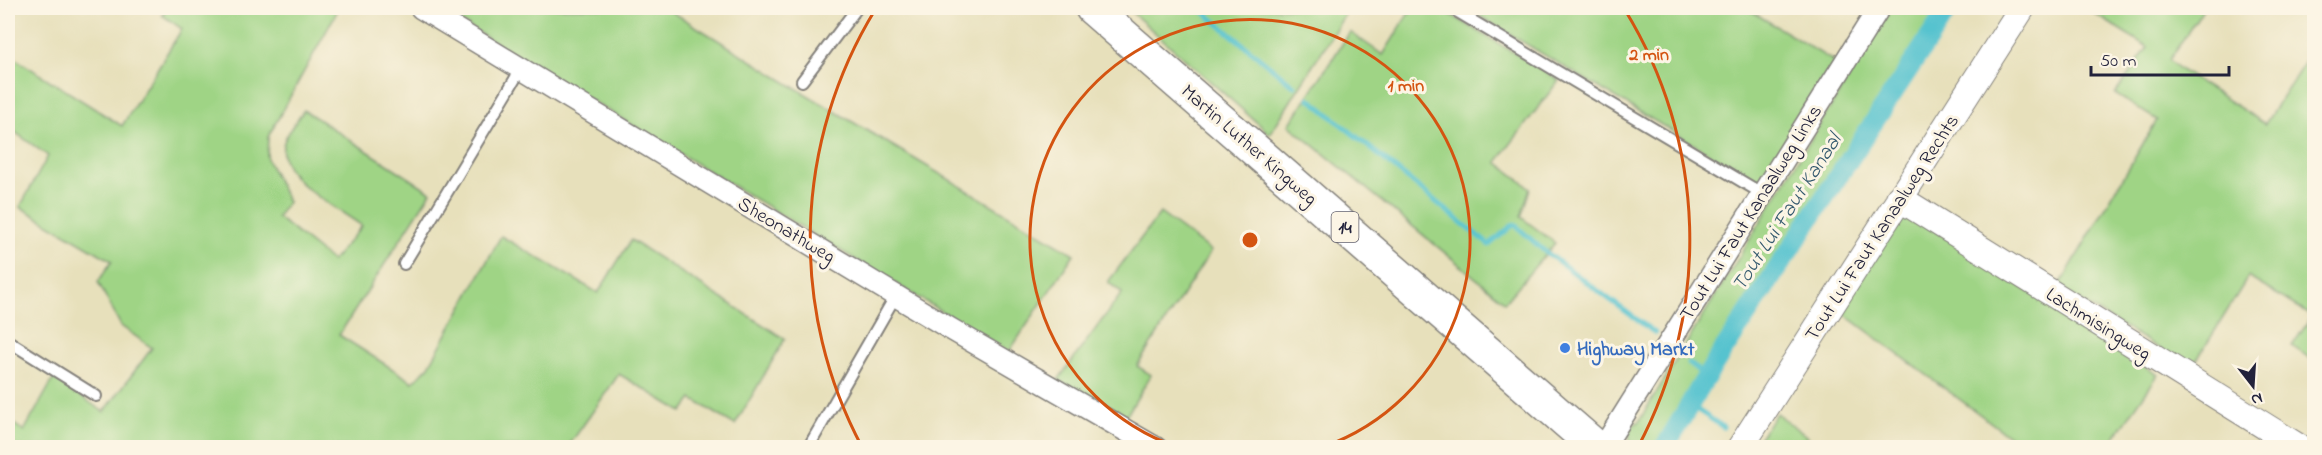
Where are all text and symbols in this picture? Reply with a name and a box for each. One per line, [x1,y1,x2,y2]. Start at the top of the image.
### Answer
scale bar [2091,39,2229,77]
text: 2 min [1628,43,1669,69]
text: 50 m [2100,49,2137,75]
text: 1 min [1388,74,1424,100]
street label: Martin Luther Kingweg [1173,78,1323,214]
street label: Tout Lui Faut Kanaalweg Links [1674,100,1826,324]
street label: Tout Lui Faut Kanaalweg Rechts [1799,109,1968,348]
water label: Tout Lui Faut Kanaal [1726,129,1846,295]
street label: Sheonathweg [731,190,840,273]
road number: 14 [1332,212,1358,242]
centre of rings [1240,230,1260,250]
street label: Lachmisingweg [2039,281,2156,370]
place label: Highway Markt [1577,336,1695,366]
marker: Highway Markt [1558,341,1572,355]
north arrow [2223,356,2283,416]
text: N [2248,385,2265,412]

